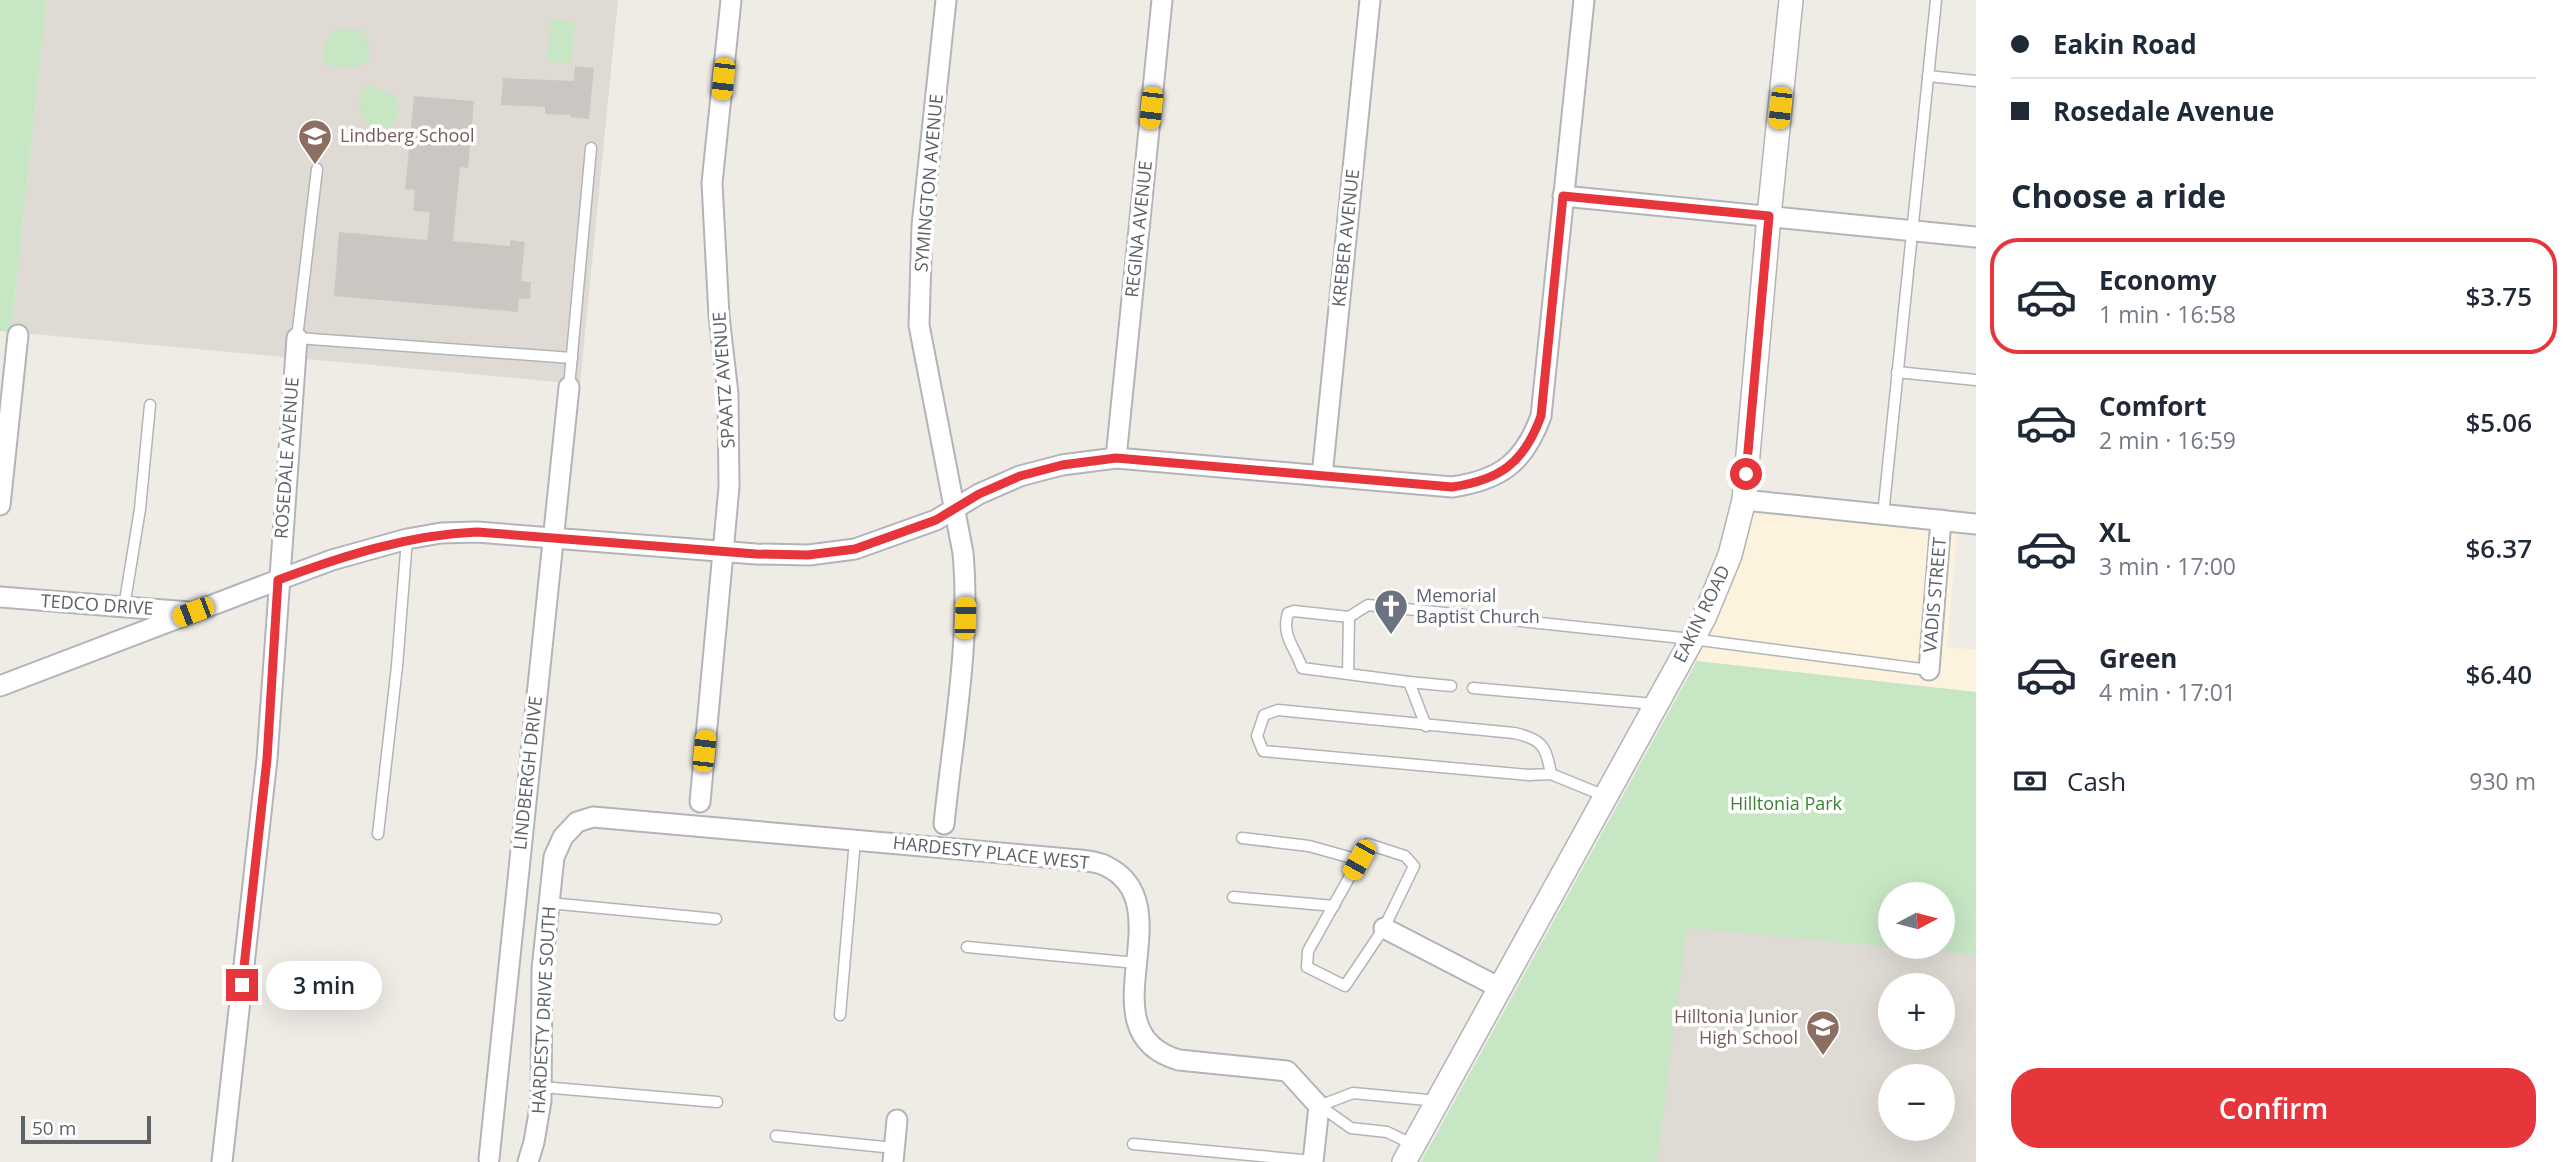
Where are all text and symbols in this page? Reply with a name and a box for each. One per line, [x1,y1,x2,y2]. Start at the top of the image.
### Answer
text: Eakin Road [2053,26,2197,62]
car [711,57,736,101]
car [1139,86,1164,130]
car [1768,86,1793,130]
street label: SYMINGTON AVENUE [908,93,948,273]
text: Rosedale Avenue [2053,93,2274,129]
school or university icon: Lindberg School [296,117,334,166]
place label: Lindberg School [340,123,475,147]
street label: REGINA AVENUE [1119,159,1157,299]
street label: KREBER AVENUE [1326,168,1364,308]
text: Choose a ride [2011,174,2226,217]
text: Economy [2099,262,2217,298]
icon: car [2015,265,2078,328]
text: $3.75 [2465,278,2532,314]
text: 1 min · 16:58 [2099,298,2236,330]
street label: SPAATZ AVENUE [706,311,740,449]
street label: ROSEDALE AVENUE [268,376,304,540]
text: Comfort [2099,388,2206,424]
icon: car [2015,391,2078,454]
text: $5.06 [2465,404,2532,440]
text: 2 min · 16:59 [2099,424,2236,456]
route start [1730,458,1762,490]
text: XL [2099,514,2131,550]
icon: car [2015,517,2078,580]
text: $6.37 [2465,530,2532,566]
street label: VADIS STREET [1917,536,1951,654]
text: 3 min · 17:00 [2099,550,2236,582]
street label: EAKIN ROAD [1667,561,1735,666]
place label: Memorial Baptist Church [1416,583,1540,628]
church icon: Memorial Baptist Church [1372,587,1410,636]
street label: TEDCO DRIVE [40,588,154,620]
car [170,595,217,629]
car [954,597,977,639]
text: Green [2099,640,2177,676]
icon: car [2015,643,2078,706]
text: $6.40 [2465,656,2532,692]
text: 4 min · 17:01 [2099,676,2236,708]
street label: LINDBERGH DRIVE [507,695,547,851]
car [692,729,717,773]
icon: cash [2011,762,2049,800]
text: Cash [2067,763,2126,799]
text: 930 m [2469,765,2536,797]
park label: Hilltonia Park [1730,791,1843,815]
street label: HARDESTY PLACE WEST [892,830,1091,874]
car [1340,837,1379,883]
north arrow [1878,882,1955,959]
map controls [1878,882,1955,1141]
street label: HARDESTY DRIVE SOUTH [526,905,560,1115]
callout: 3 min [266,960,382,1010]
route end [226,969,258,1001]
text: 3 min [293,969,355,1001]
button: + [1878,973,1955,1050]
place label: Hilltonia Junior High School [1674,1004,1799,1049]
school or university icon: Hilltonia Junior High School [1804,1008,1842,1057]
button: − [1878,1064,1955,1141]
button: Confirm [2011,1068,2536,1148]
scale bar [21,1113,150,1145]
text: 50 m [32,1115,76,1141]

